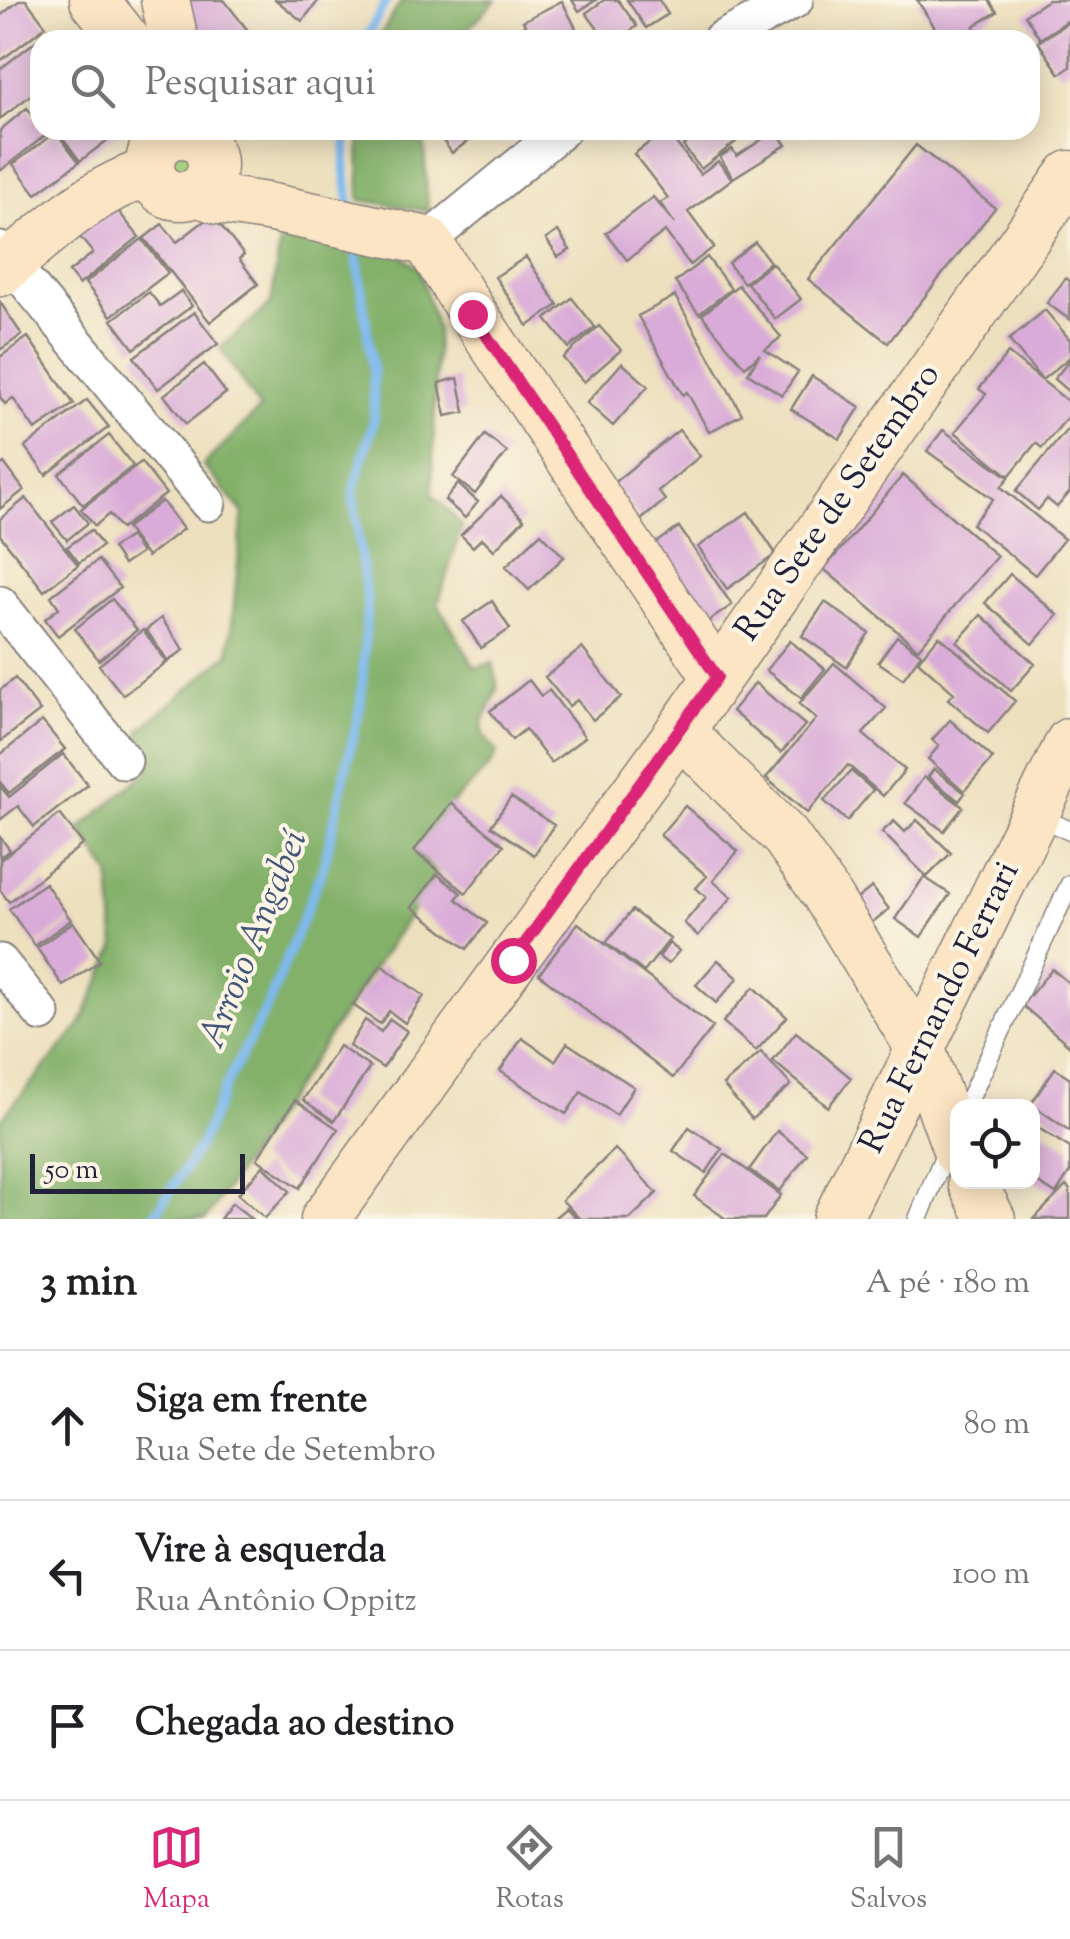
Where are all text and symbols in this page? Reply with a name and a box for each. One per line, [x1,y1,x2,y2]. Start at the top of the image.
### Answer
search box [30,30,1040,140]
icon: search [65,58,120,113]
text: Pesquisar aqui [145,58,376,112]
route end [450,292,496,338]
street label: Rua Sete de Setembro [724,354,954,652]
water label: Arroio Angabeí [187,822,324,1057]
street label: Rua Fernando Ferrari [848,853,1034,1163]
route start [491,938,537,984]
map controls [950,1099,1040,1189]
button: locate [950,1099,1040,1189]
scale bar [30,1149,245,1194]
text: 50 m [45,1151,99,1191]
text: 3 min [40,1254,137,1314]
text: A pé · 180 m [866,1261,1030,1307]
text: Siga em frente [135,1375,368,1429]
icon: ahead [40,1398,95,1453]
text: 80 m [964,1402,1030,1448]
text: Rua Sete de Setembro [135,1429,436,1475]
text: Vire à esquerda [135,1525,386,1579]
icon: left [40,1548,95,1603]
text: 100 m [952,1552,1030,1598]
text: Rua Antônio Oppitz [135,1579,417,1625]
icon: arrive [40,1698,95,1753]
text: Chegada ao destino [135,1698,454,1752]
tab: Mapa [143,1820,210,1920]
tab: Rotas [496,1820,564,1920]
tab: Salvos [850,1820,927,1920]

